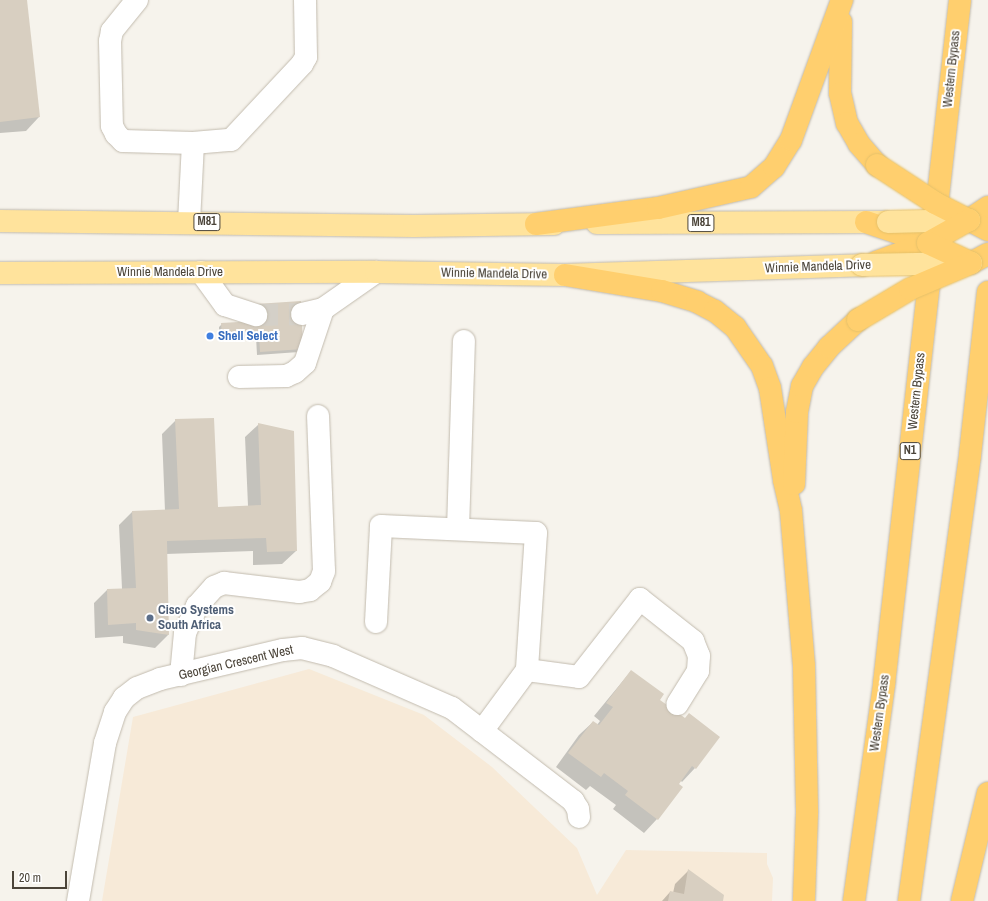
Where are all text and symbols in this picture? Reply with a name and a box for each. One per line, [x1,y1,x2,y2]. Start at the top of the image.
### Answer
street label: Western Bypass [940,30,964,108]
road number: M81 [193,212,221,232]
road number: M81 [687,213,715,233]
street label: Winnie Mandela Drive [765,257,871,277]
street label: Winnie Mandela Drive [117,264,223,280]
street label: Winnie Mandela Drive [441,265,547,283]
place label: Shell Select [218,328,278,344]
marker: Shell Select [205,331,215,341]
street label: Western Bypass [905,352,929,430]
road number: N1 [899,441,921,461]
place label: Cisco Systems South Africa [158,603,234,634]
marker: Cisco Systems South Africa [145,613,155,623]
street label: Georgian Crescent West [177,642,295,684]
street label: Western Bypass [867,674,893,752]
scale bar [14,863,69,889]
text: 20 m [19,870,41,886]

